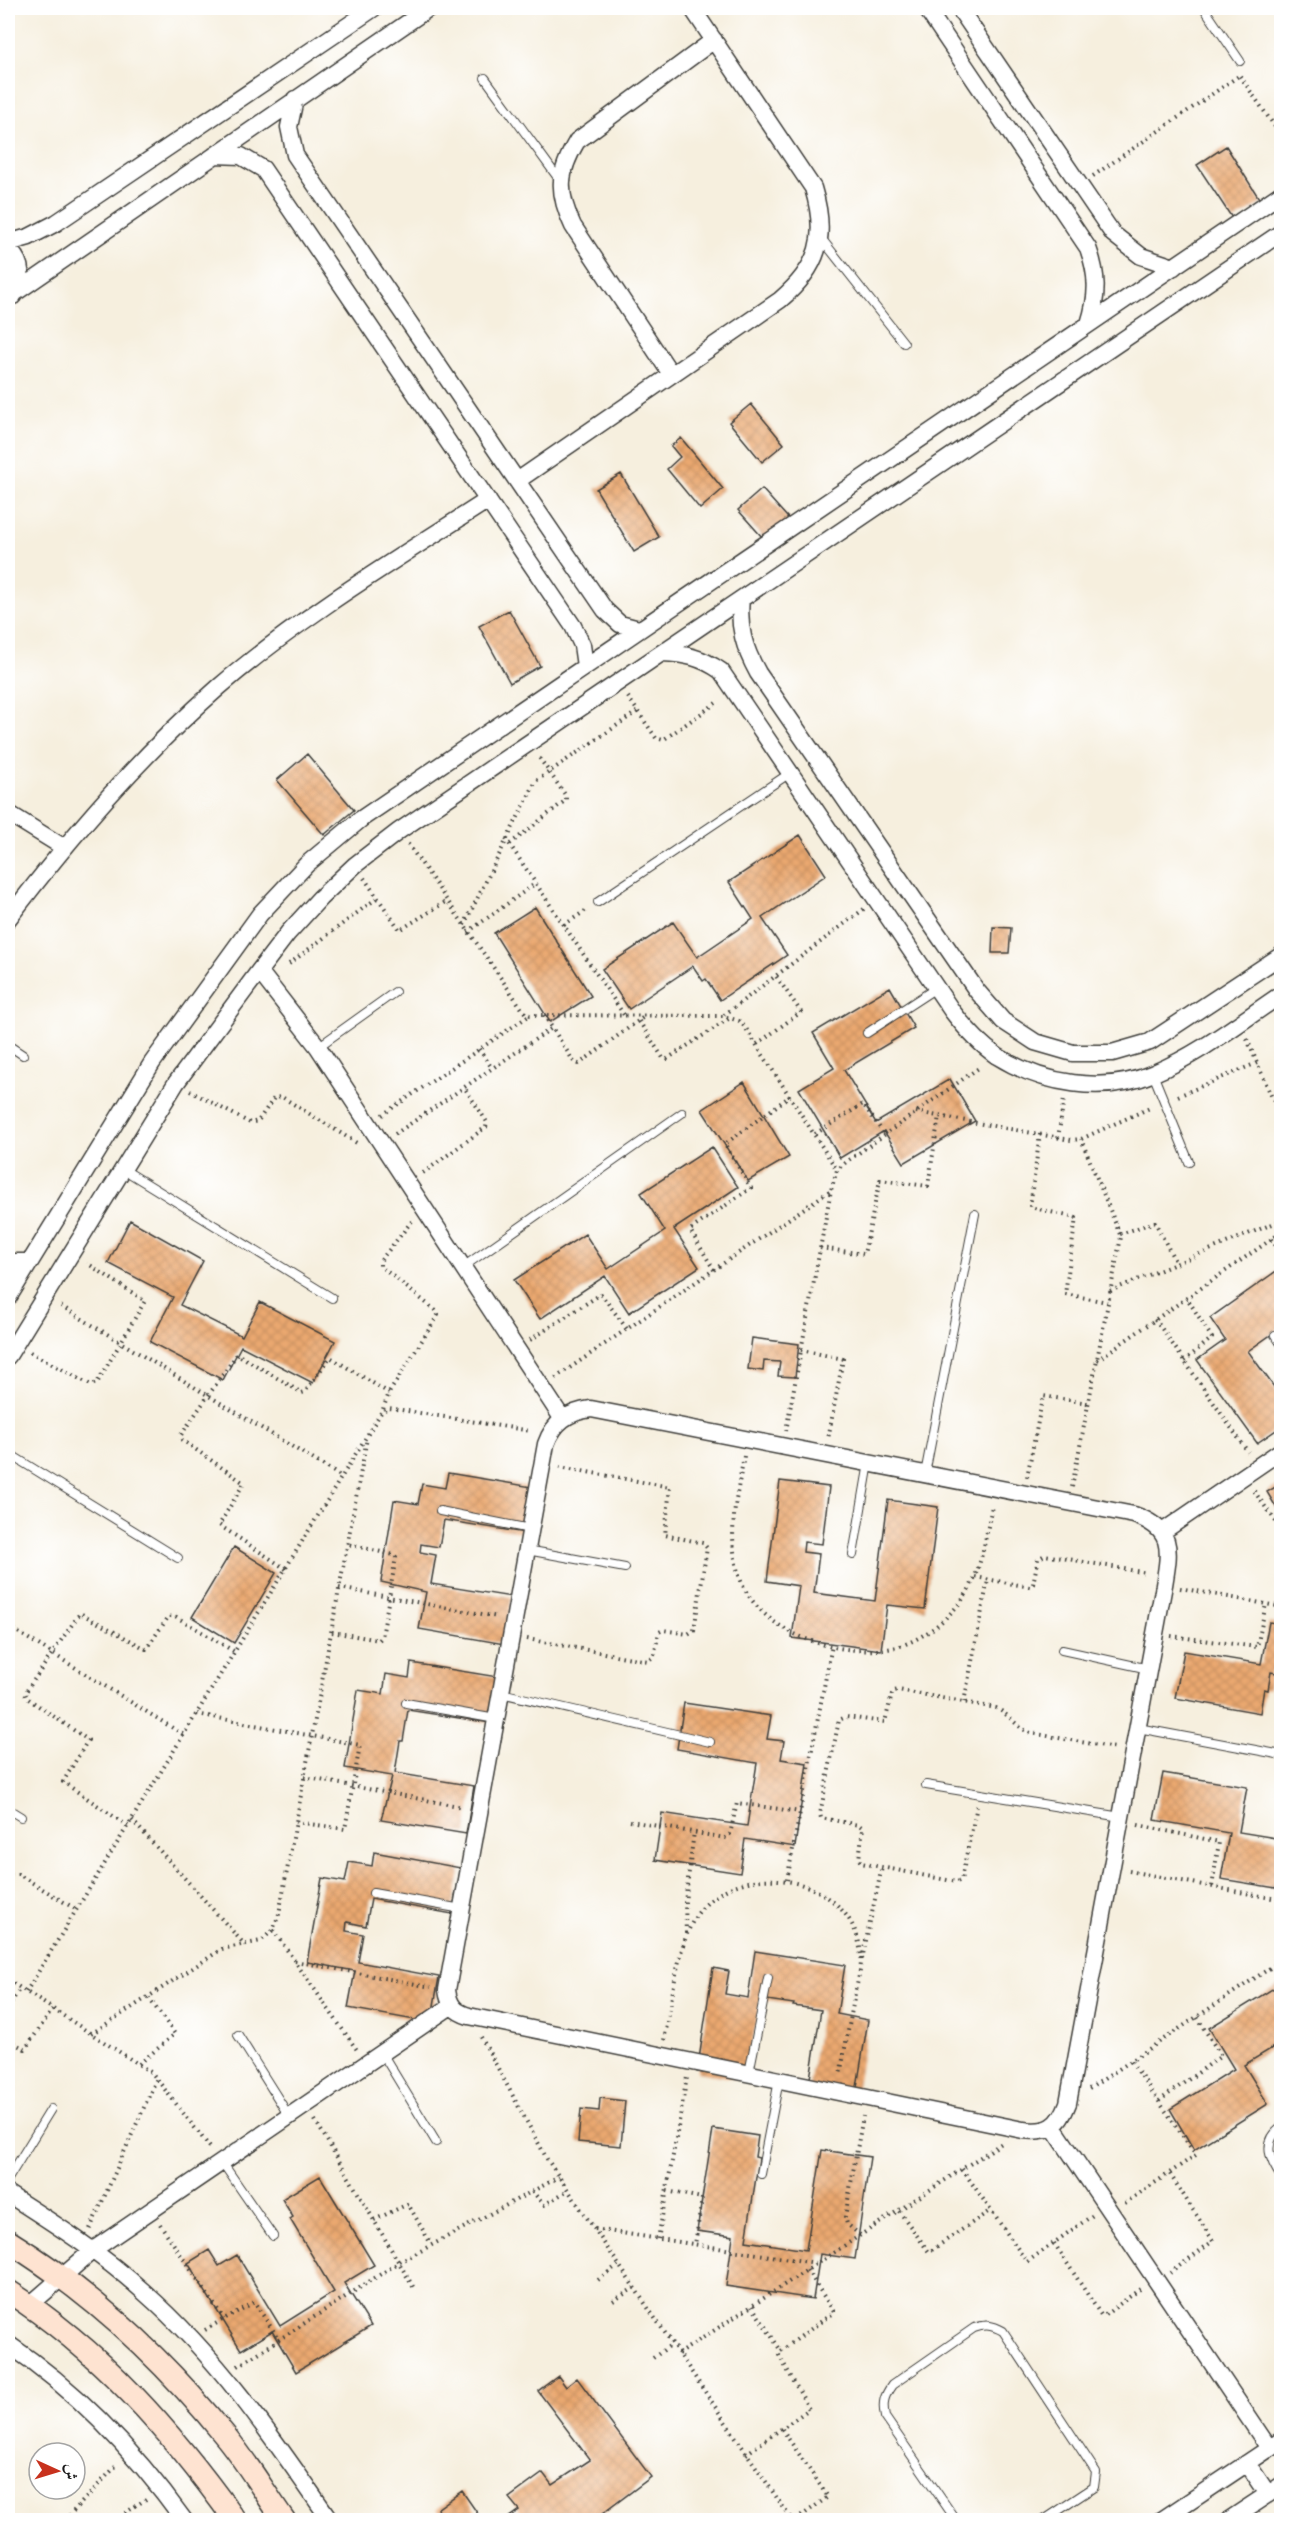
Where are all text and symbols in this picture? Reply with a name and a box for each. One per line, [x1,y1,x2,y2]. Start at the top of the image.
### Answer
north arrow [27,2441,87,2501]
text: ش [59,2463,84,2481]

